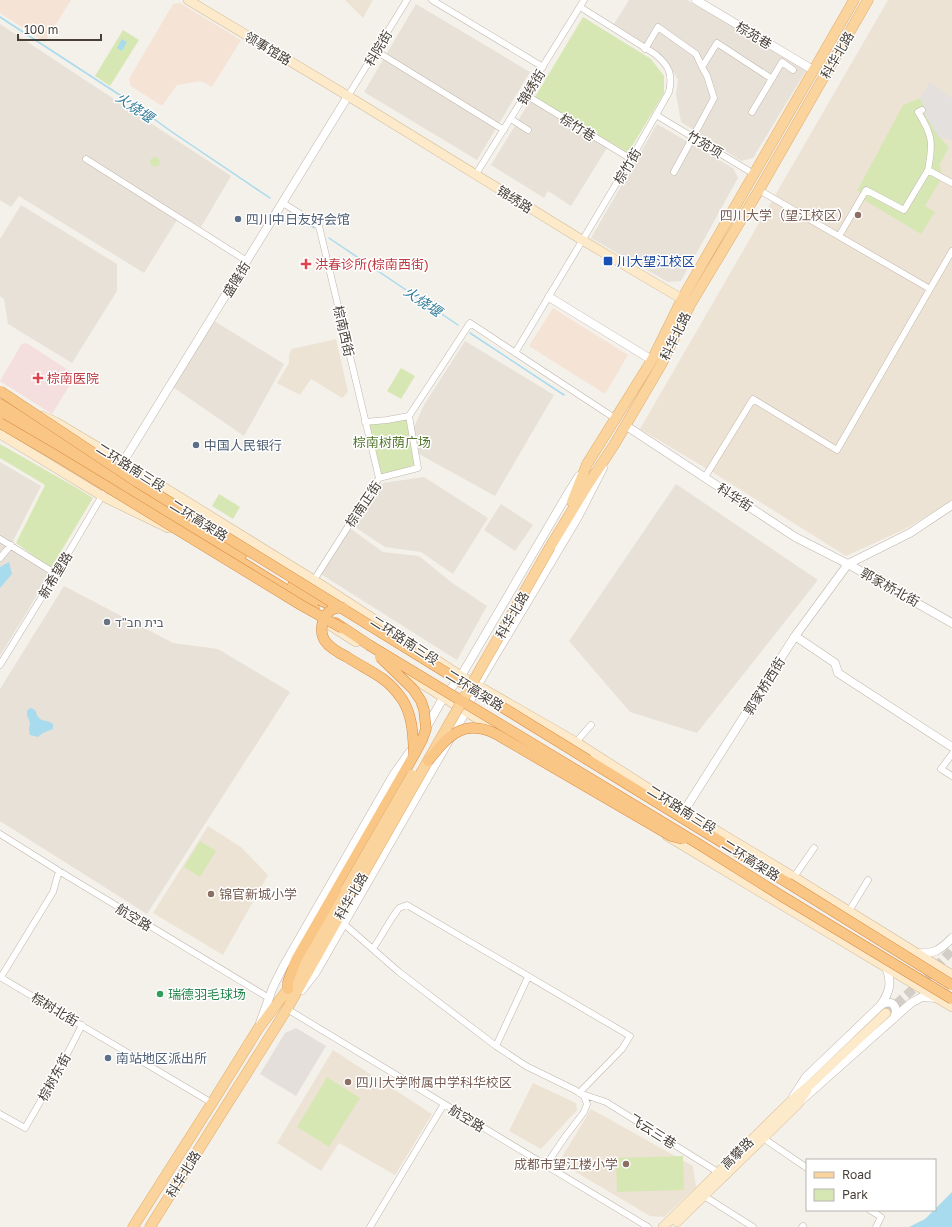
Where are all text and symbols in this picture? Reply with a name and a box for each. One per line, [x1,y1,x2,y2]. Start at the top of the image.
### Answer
scale bar [18,16,101,42]
street label: 棕苑巷 [733,18,775,52]
text: 100 m [24,22,58,37]
street label: 科院街 [361,27,395,69]
street label: 领事馆路 [242,28,294,68]
street label: 科华北路 [817,28,857,82]
street label: 锦绣街 [514,66,548,108]
water label: 火烧堰 [113,88,159,127]
street label: 棕竹巷 [557,110,599,144]
street label: 竹苑项 [684,127,726,161]
street label: 棕竹街 [610,145,644,187]
street label: 锦绣路 [494,182,536,216]
place label: 四川大学（望江校区） [720,207,850,223]
marker: 四川大学（望江校区） [853,210,863,220]
place label: 四川中日友好会馆 [246,211,350,227]
marker: 四川中日友好会馆 [233,214,243,224]
place label: 川大望江校区 [617,253,695,269]
marker: 川大望江校区 [602,255,614,267]
place label: 洪春诊所(棕南西街) [315,256,429,272]
street label: 盛隆街 [219,258,253,300]
marker: 洪春诊所(棕南西街) [300,258,312,270]
water label: 火烧堰 [401,282,447,321]
street label: 棕南西街 [330,304,358,358]
street label: 科华北路 [656,309,694,363]
place label: 棕南医院 [47,370,99,386]
marker: 棕南医院 [32,372,44,384]
park label: 棕南树荫广场 [353,434,431,450]
place label: 中国人民银行 [204,437,282,453]
street label: 二环路南三段 [94,440,168,494]
marker: 中国人民银行 [191,440,201,450]
street label: 棕南正街 [342,478,384,530]
street label: 科华街 [714,480,756,514]
street label: 二环高架路 [167,496,231,544]
street label: 新希望路 [35,549,75,601]
street label: 郭家桥北街 [858,564,922,610]
street label: 科华北路 [492,588,532,642]
street label: 二环路南三段 [368,612,442,668]
place label: בית חב"ד [115,614,164,630]
marker: בית חב"ד [102,617,112,627]
street label: 郭家桥西街 [740,654,788,718]
street label: 二环高架路 [443,666,507,714]
street label: 二环路南三段 [645,782,719,836]
street label: 二环高架路 [719,836,783,884]
street label: 科华北路 [331,869,371,923]
place label: 锦官新城小学 [219,886,297,902]
marker: 锦官新城小学 [206,889,216,899]
street label: 航空路 [113,900,155,934]
place label: 瑞德羽毛球场 [168,986,246,1002]
street label: 棕树北街 [29,989,81,1029]
marker: 瑞德羽毛球场 [155,989,165,999]
street label: 棕树东街 [34,1050,74,1104]
place label: 南站地区派出所 [116,1050,207,1066]
marker: 南站地区派出所 [103,1053,113,1063]
place label: 四川大学附属中学科华校区 [356,1074,512,1090]
marker: 四川大学附属中学科华校区 [343,1077,353,1087]
street label: 航空路 [446,1101,488,1135]
street label: 飞云三巷 [627,1110,679,1152]
street label: 高攀路 [718,1134,756,1172]
street label: 科华北路 [162,1148,204,1200]
place label: 成都市望江楼小学 [514,1156,618,1172]
marker: 成都市望江楼小学 [621,1159,631,1169]
legend [806,1159,936,1211]
text: Road [842,1167,871,1182]
text: Park [842,1187,868,1202]

